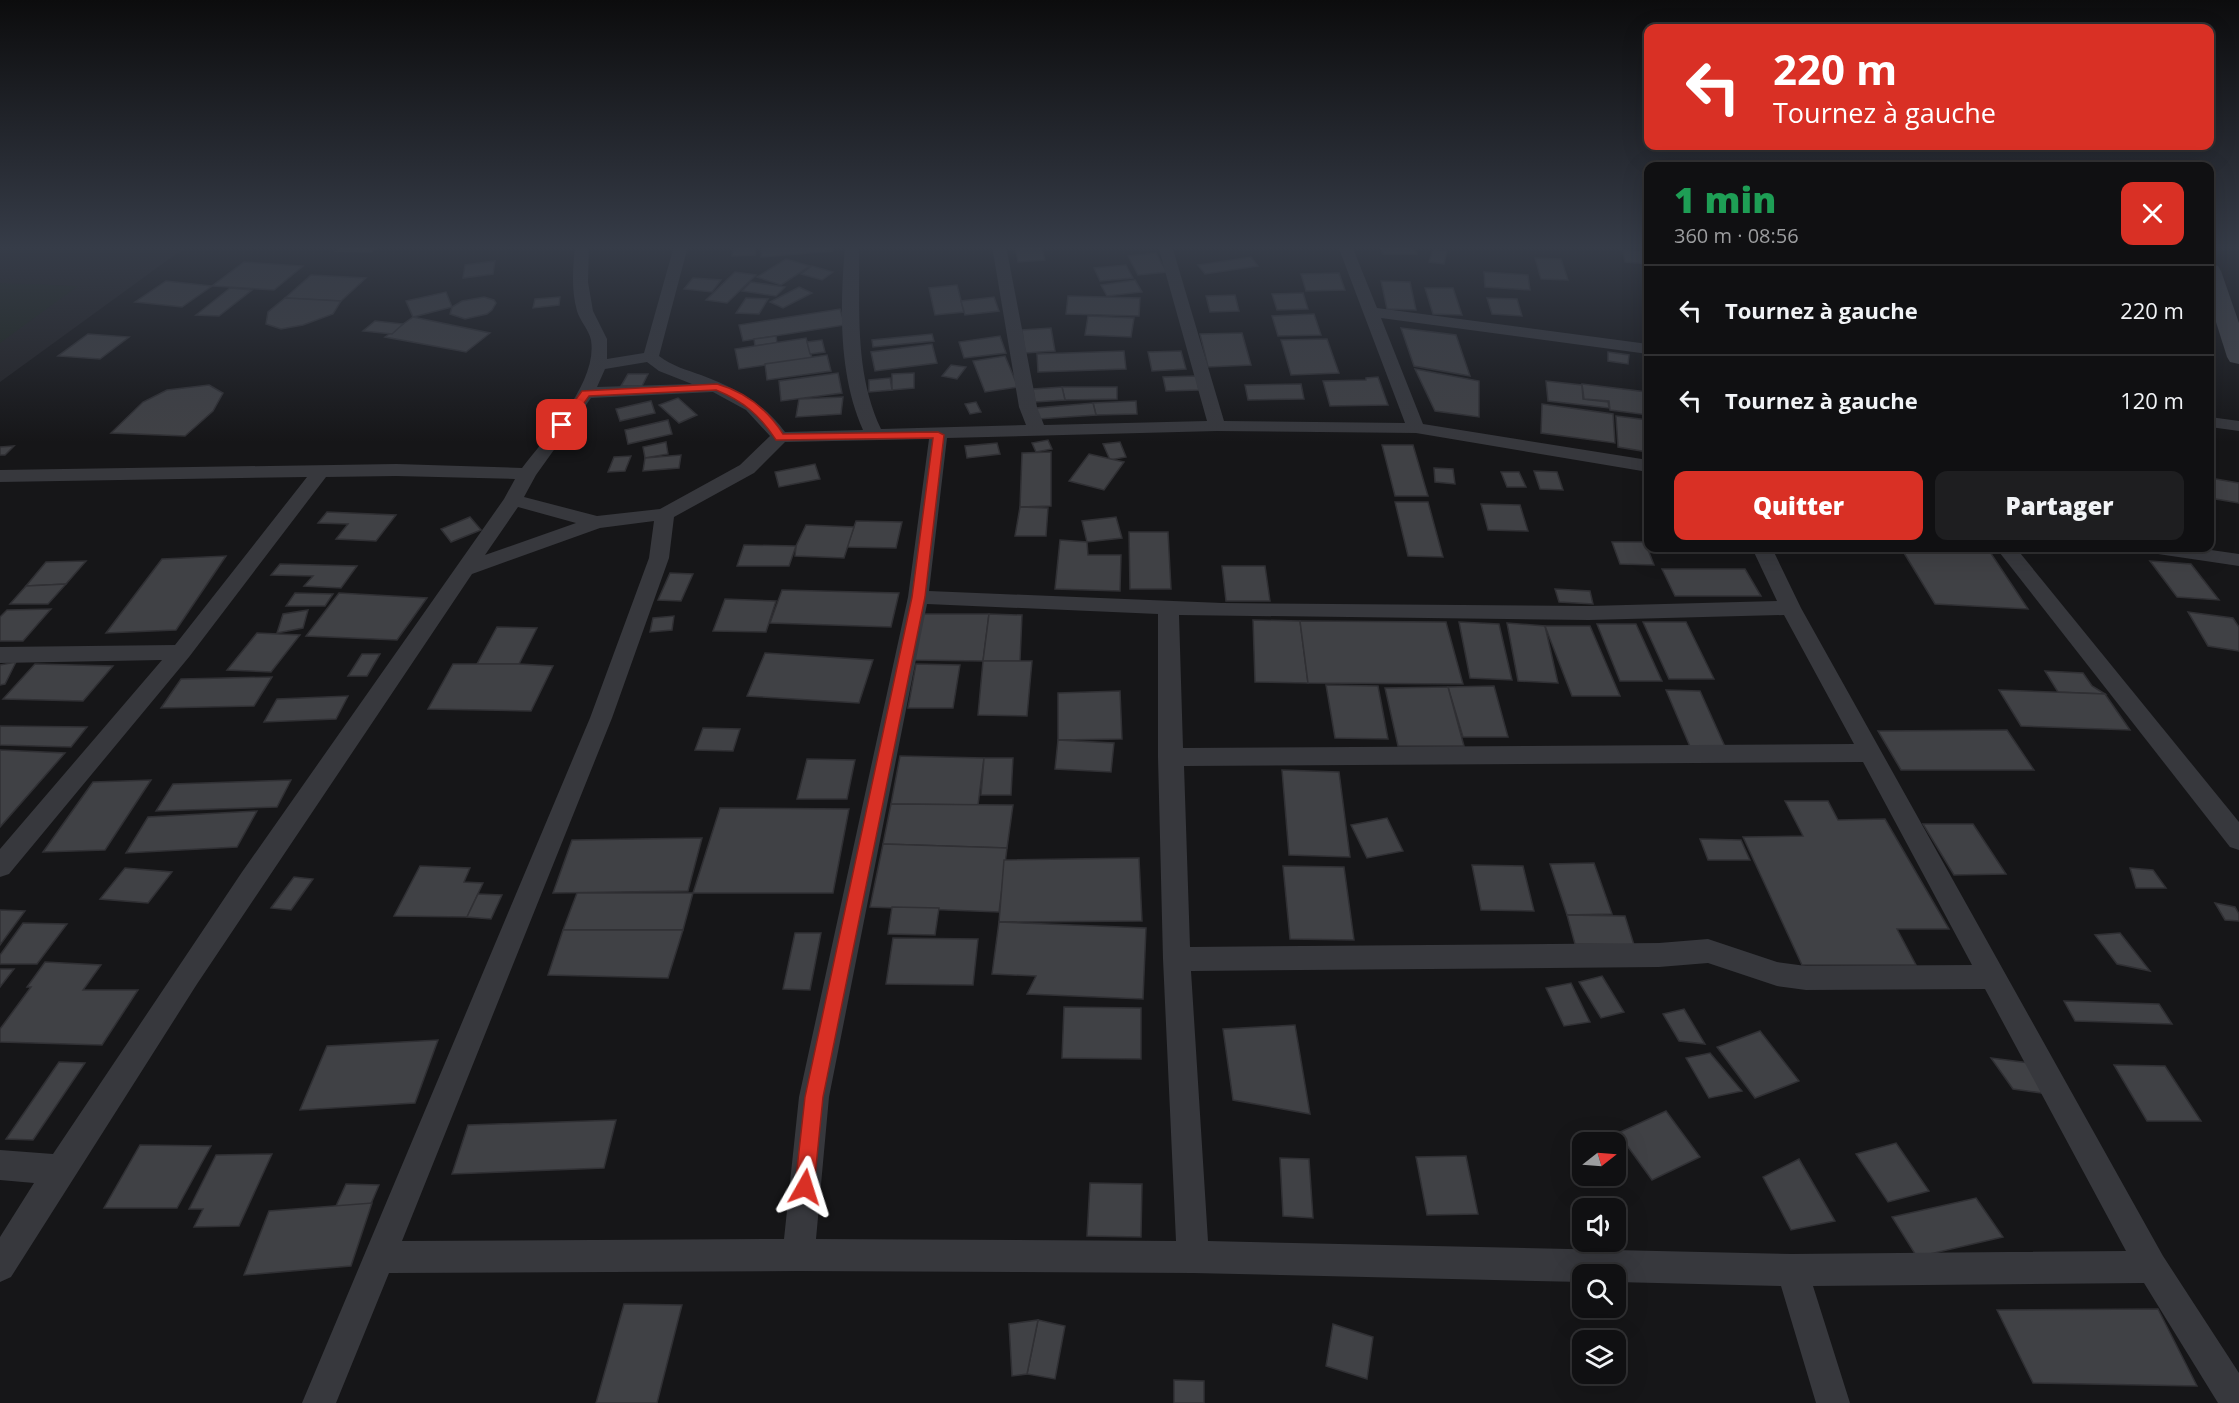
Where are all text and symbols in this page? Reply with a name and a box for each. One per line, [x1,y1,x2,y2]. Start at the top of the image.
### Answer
text: 220 m [1773,40,1897,97]
icon: left [1674,48,1752,126]
text: Tournez à gauche [1773,94,1996,131]
text: 1 min [1674,175,1776,224]
button: close [2121,182,2184,245]
text: 360 m · 08:56 [1674,222,1799,249]
icon: left [1674,294,1707,327]
text: Tournez à gauche [1725,295,1918,325]
text: 220 m [2120,295,2184,325]
icon: left [1674,384,1707,417]
text: Tournez à gauche [1725,385,1918,415]
text: 120 m [2120,385,2184,415]
pin [536,399,587,450]
icon: arrive [545,408,578,441]
button: Quitter [1674,471,1923,540]
button: Partager [1935,471,2184,540]
north arrow [1572,1132,1626,1186]
map controls [1572,1132,1626,1384]
position arrow [773,1155,837,1219]
button: sound [1572,1198,1626,1252]
button: search [1572,1264,1626,1318]
button: layers [1572,1330,1626,1384]

